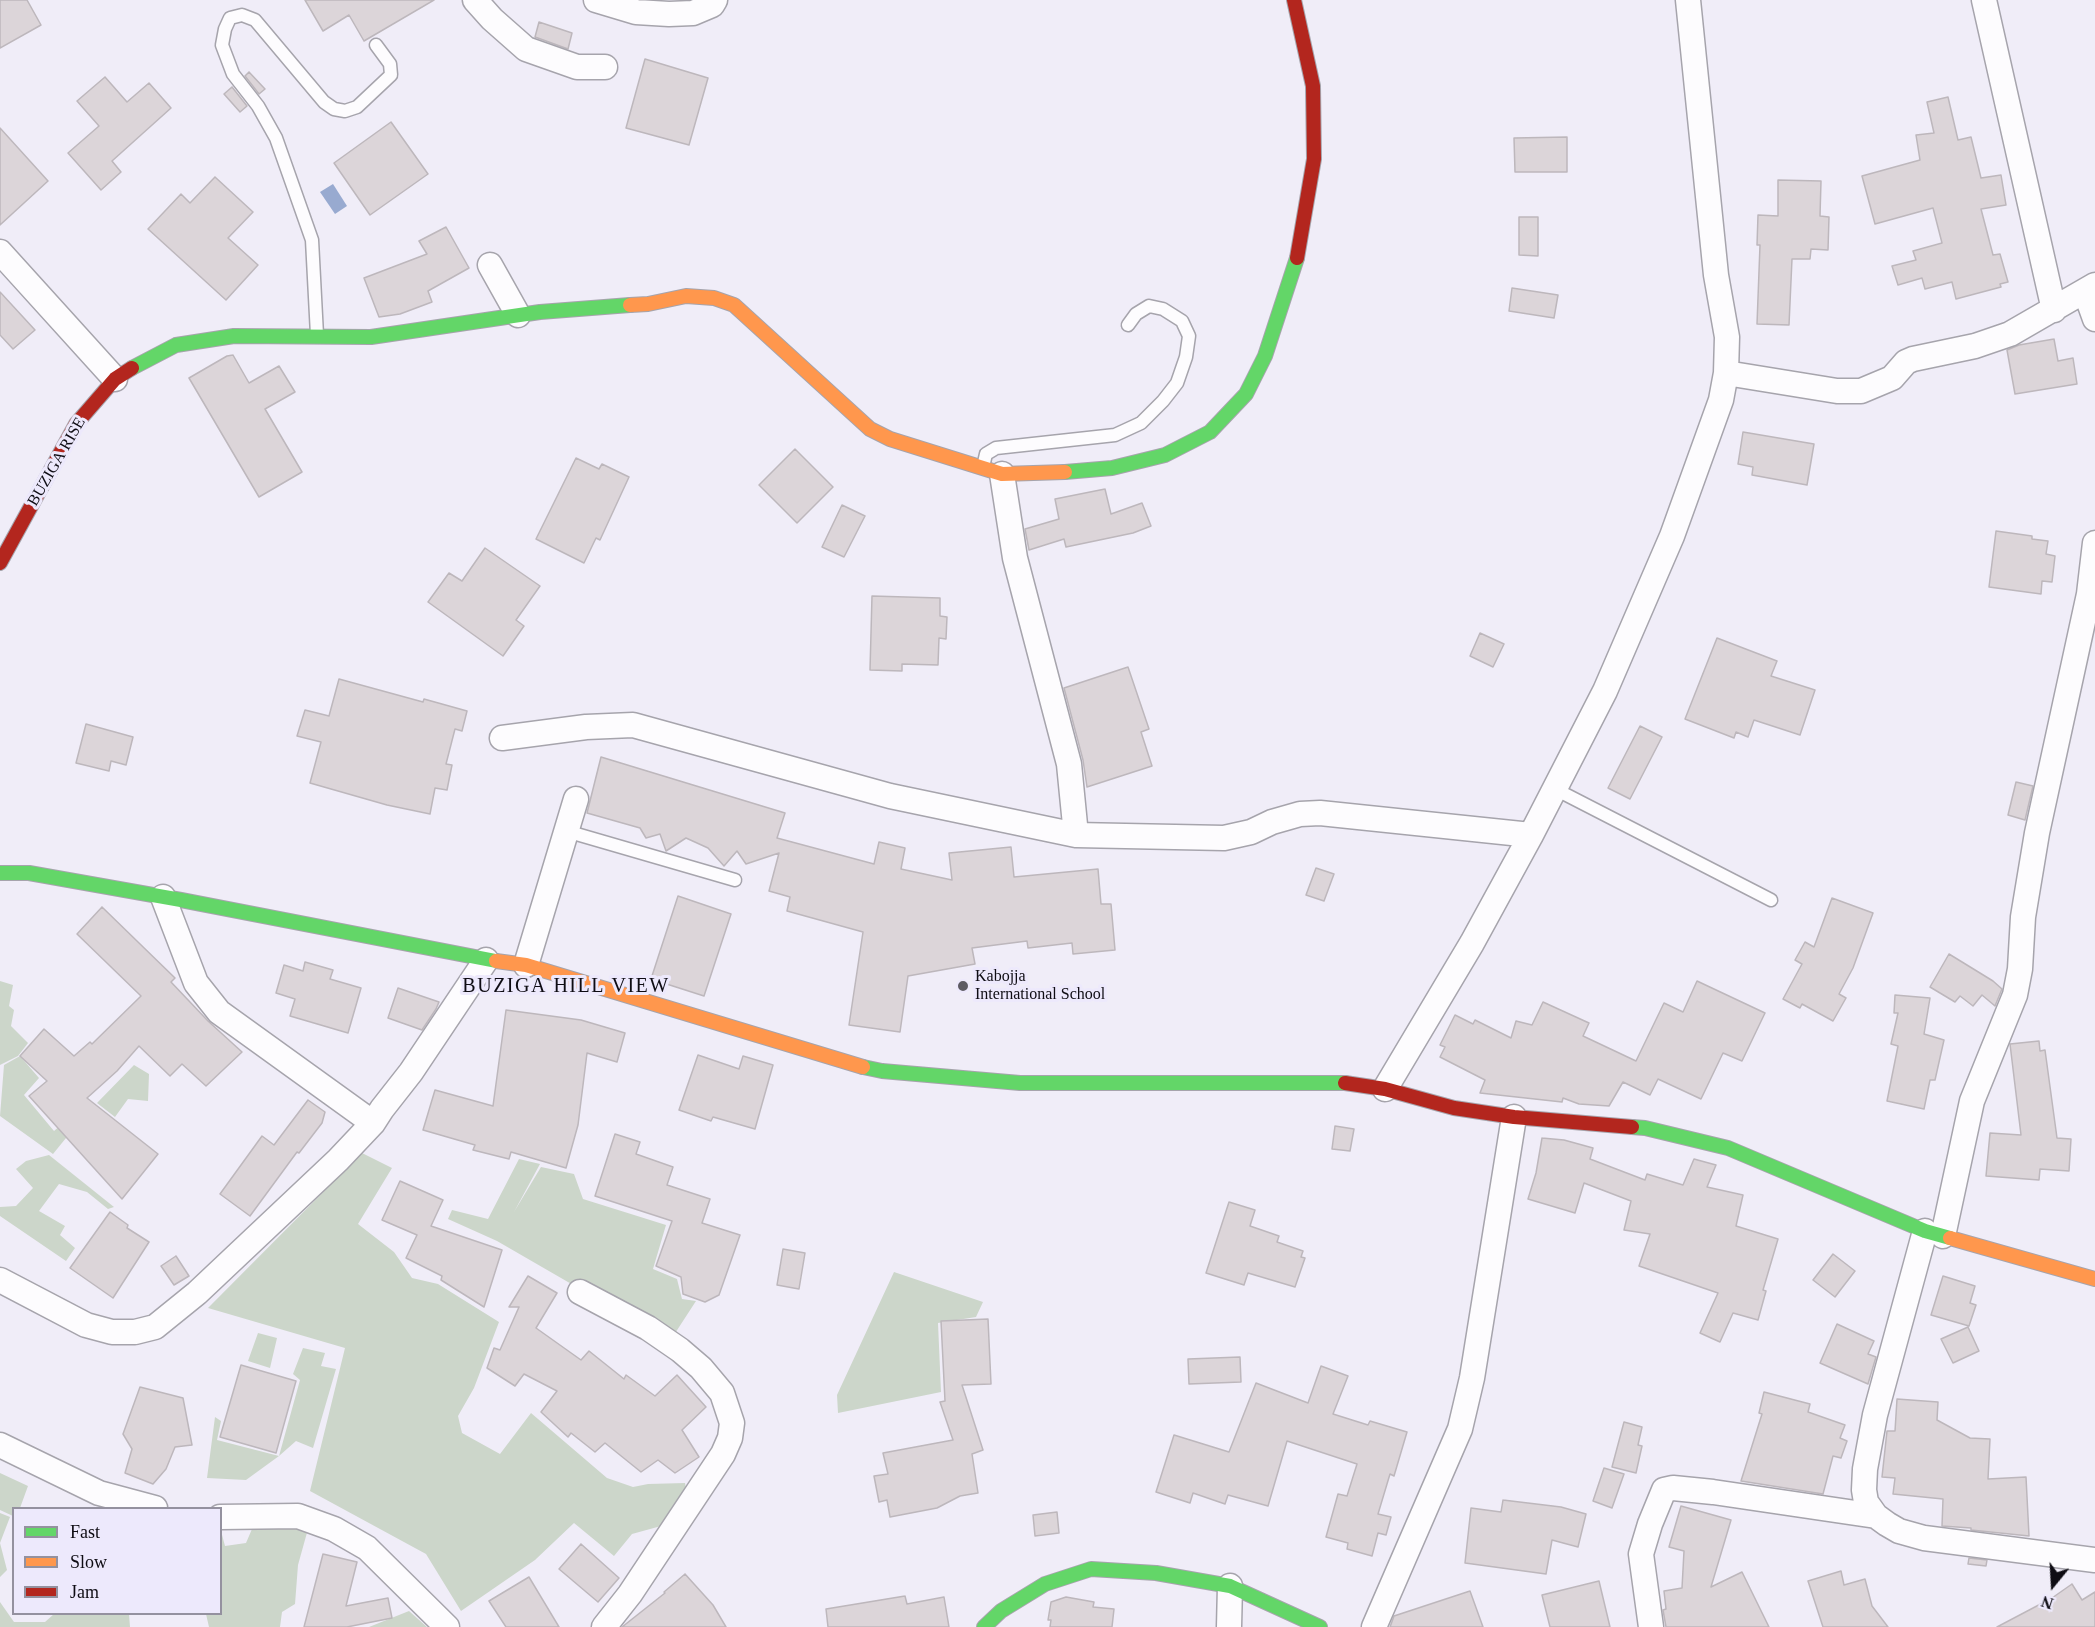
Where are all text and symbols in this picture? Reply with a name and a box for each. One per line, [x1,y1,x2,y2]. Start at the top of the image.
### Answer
street label: BUZIGA RISE [24,414,90,510]
place label: Kabojja International School [975,967,1105,1005]
district label: BUZIGA HILL VIEW [462,975,670,999]
marker: Kabojja International School [956,979,970,993]
legend [12,1507,222,1615]
text: Fast [70,1522,100,1542]
text: Slow [70,1552,107,1572]
north arrow [2023,1555,2083,1615]
text: Jam [70,1582,99,1602]
text: N [2039,1593,2055,1612]

